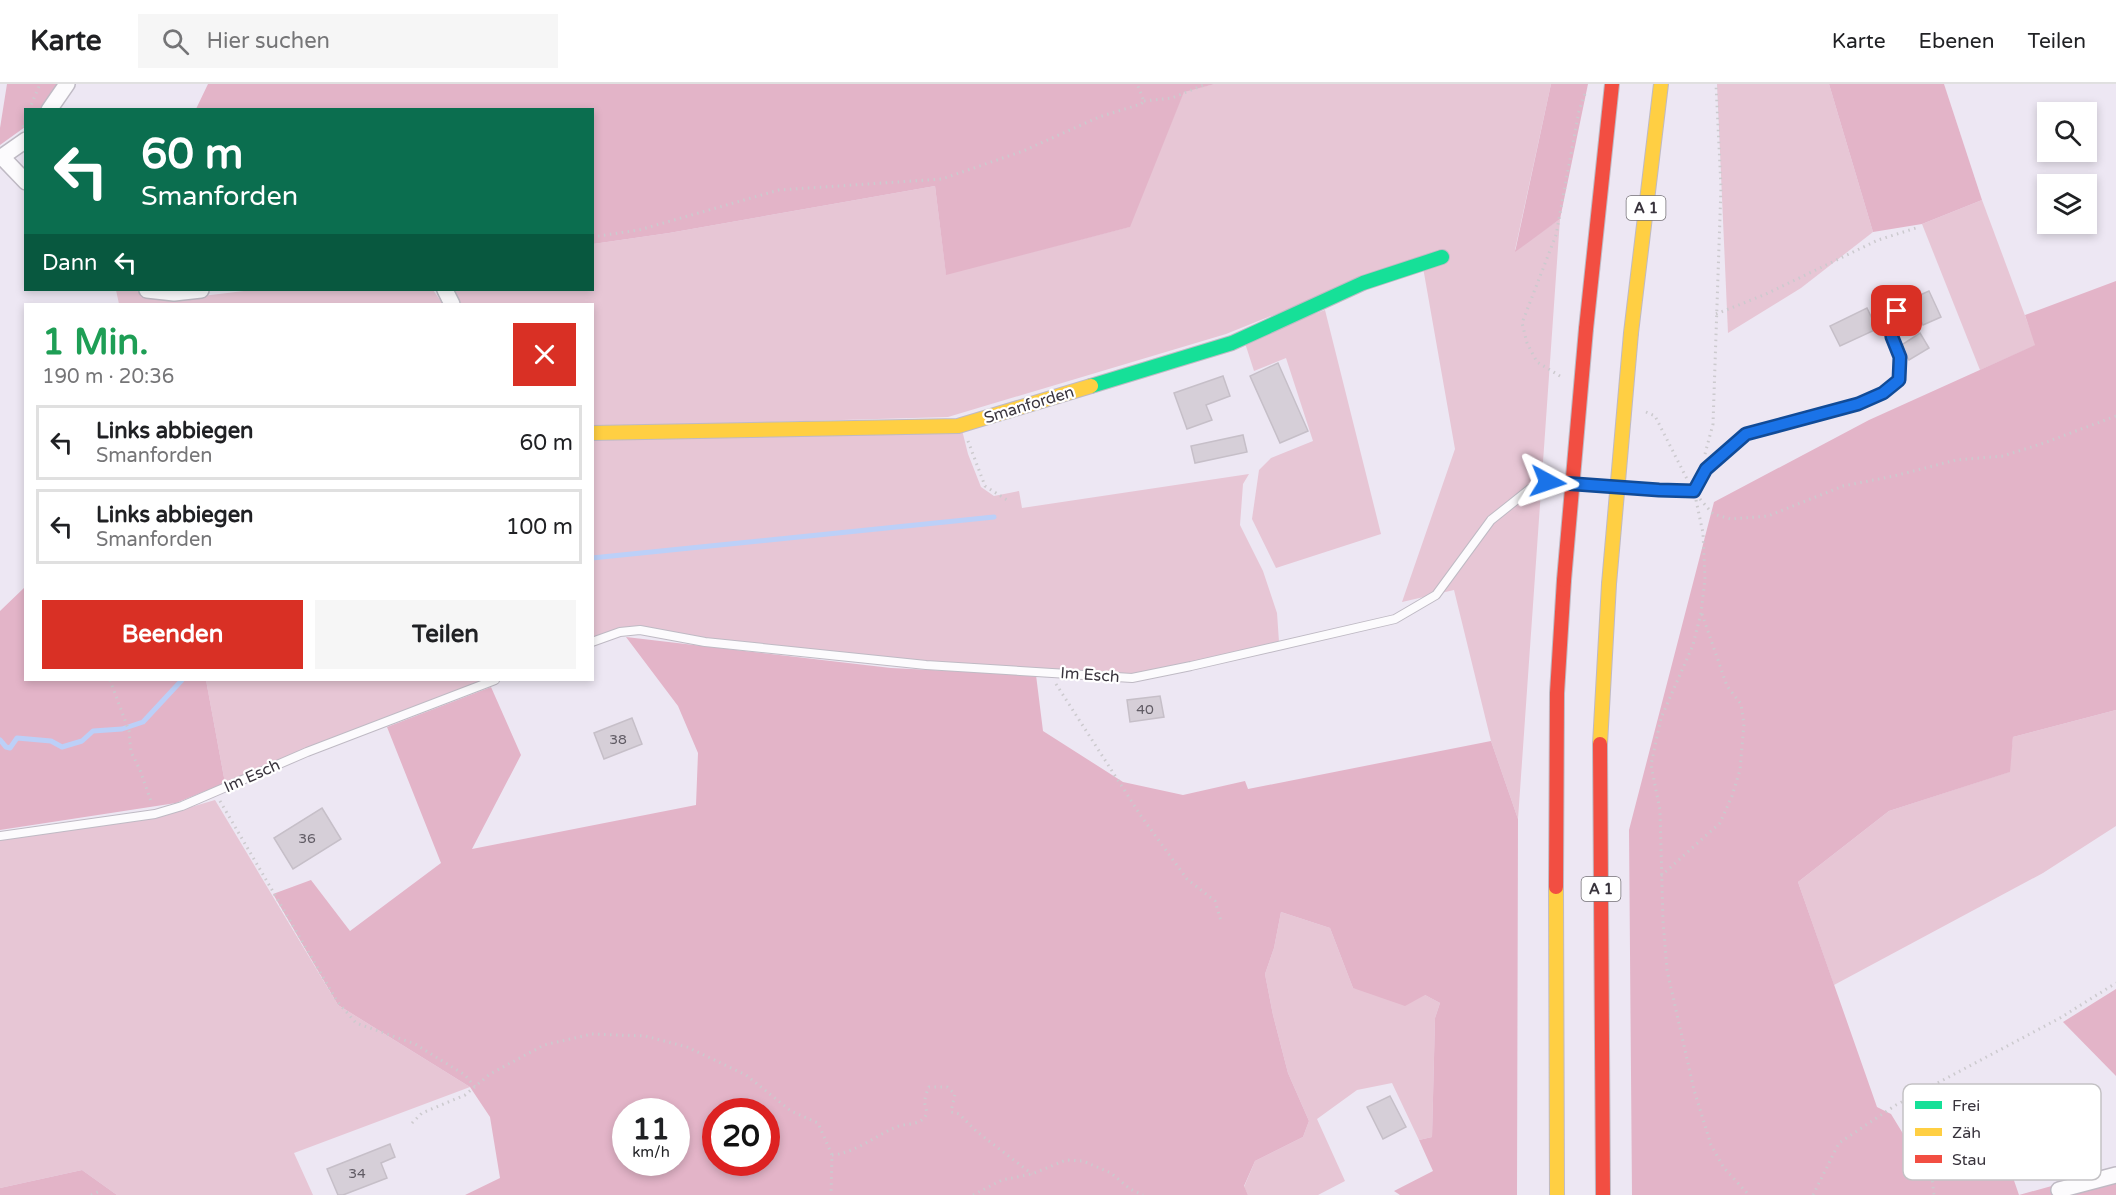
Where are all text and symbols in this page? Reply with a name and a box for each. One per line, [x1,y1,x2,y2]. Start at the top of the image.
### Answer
search box [138,14,558,68]
text: Karte [30,24,102,58]
icon: search [159,25,192,58]
text: Hier suchen [207,28,330,54]
text: Karte [1832,29,1886,54]
text: Ebenen [1919,29,1995,54]
text: Teilen [2028,29,2086,54]
map controls [2037,102,2097,234]
button: search [2037,102,2097,162]
text: 60 m [141,129,243,180]
icon: left [42,132,120,210]
button: layers [2037,174,2097,234]
text: Smanforden [141,180,298,213]
road number: A 1 [1626,196,1666,220]
icon: left [109,246,142,279]
text: Dann [42,250,97,276]
pin [1871,285,1922,336]
icon: arrive [1880,294,1913,327]
text: 1 Min. [42,321,149,364]
button: close [513,323,576,386]
text: 190 m · 20:36 [42,365,174,389]
street label: Smanforden [982,382,1076,428]
text: Links abbiegen [96,418,254,444]
icon: left [45,426,78,459]
text: 60 m [519,430,573,456]
text: Smanforden [96,444,212,468]
position arrow [1516,450,1580,514]
text: Links abbiegen [96,502,254,528]
icon: left [45,510,78,543]
text: 100 m [506,514,573,540]
text: Smanforden [96,528,212,552]
button: Beenden [42,600,303,669]
button: Teilen [315,600,576,669]
street label: Im Esch [1060,663,1120,687]
house number: 40 [1136,701,1154,718]
house number: 38 [609,731,627,748]
street label: Im Esch [221,755,283,797]
house number: 36 [298,830,316,847]
road number: A 1 [1582,877,1620,901]
legend [1903,1084,2101,1180]
text: Frei [1952,1096,1980,1116]
speed limit sign: 20 [702,1098,780,1176]
text: 11 [632,1111,670,1148]
text: Zäh [1952,1123,1981,1143]
text: km/h [632,1143,670,1161]
text: Stau [1952,1150,1986,1170]
house number: 34 [348,1165,366,1182]

